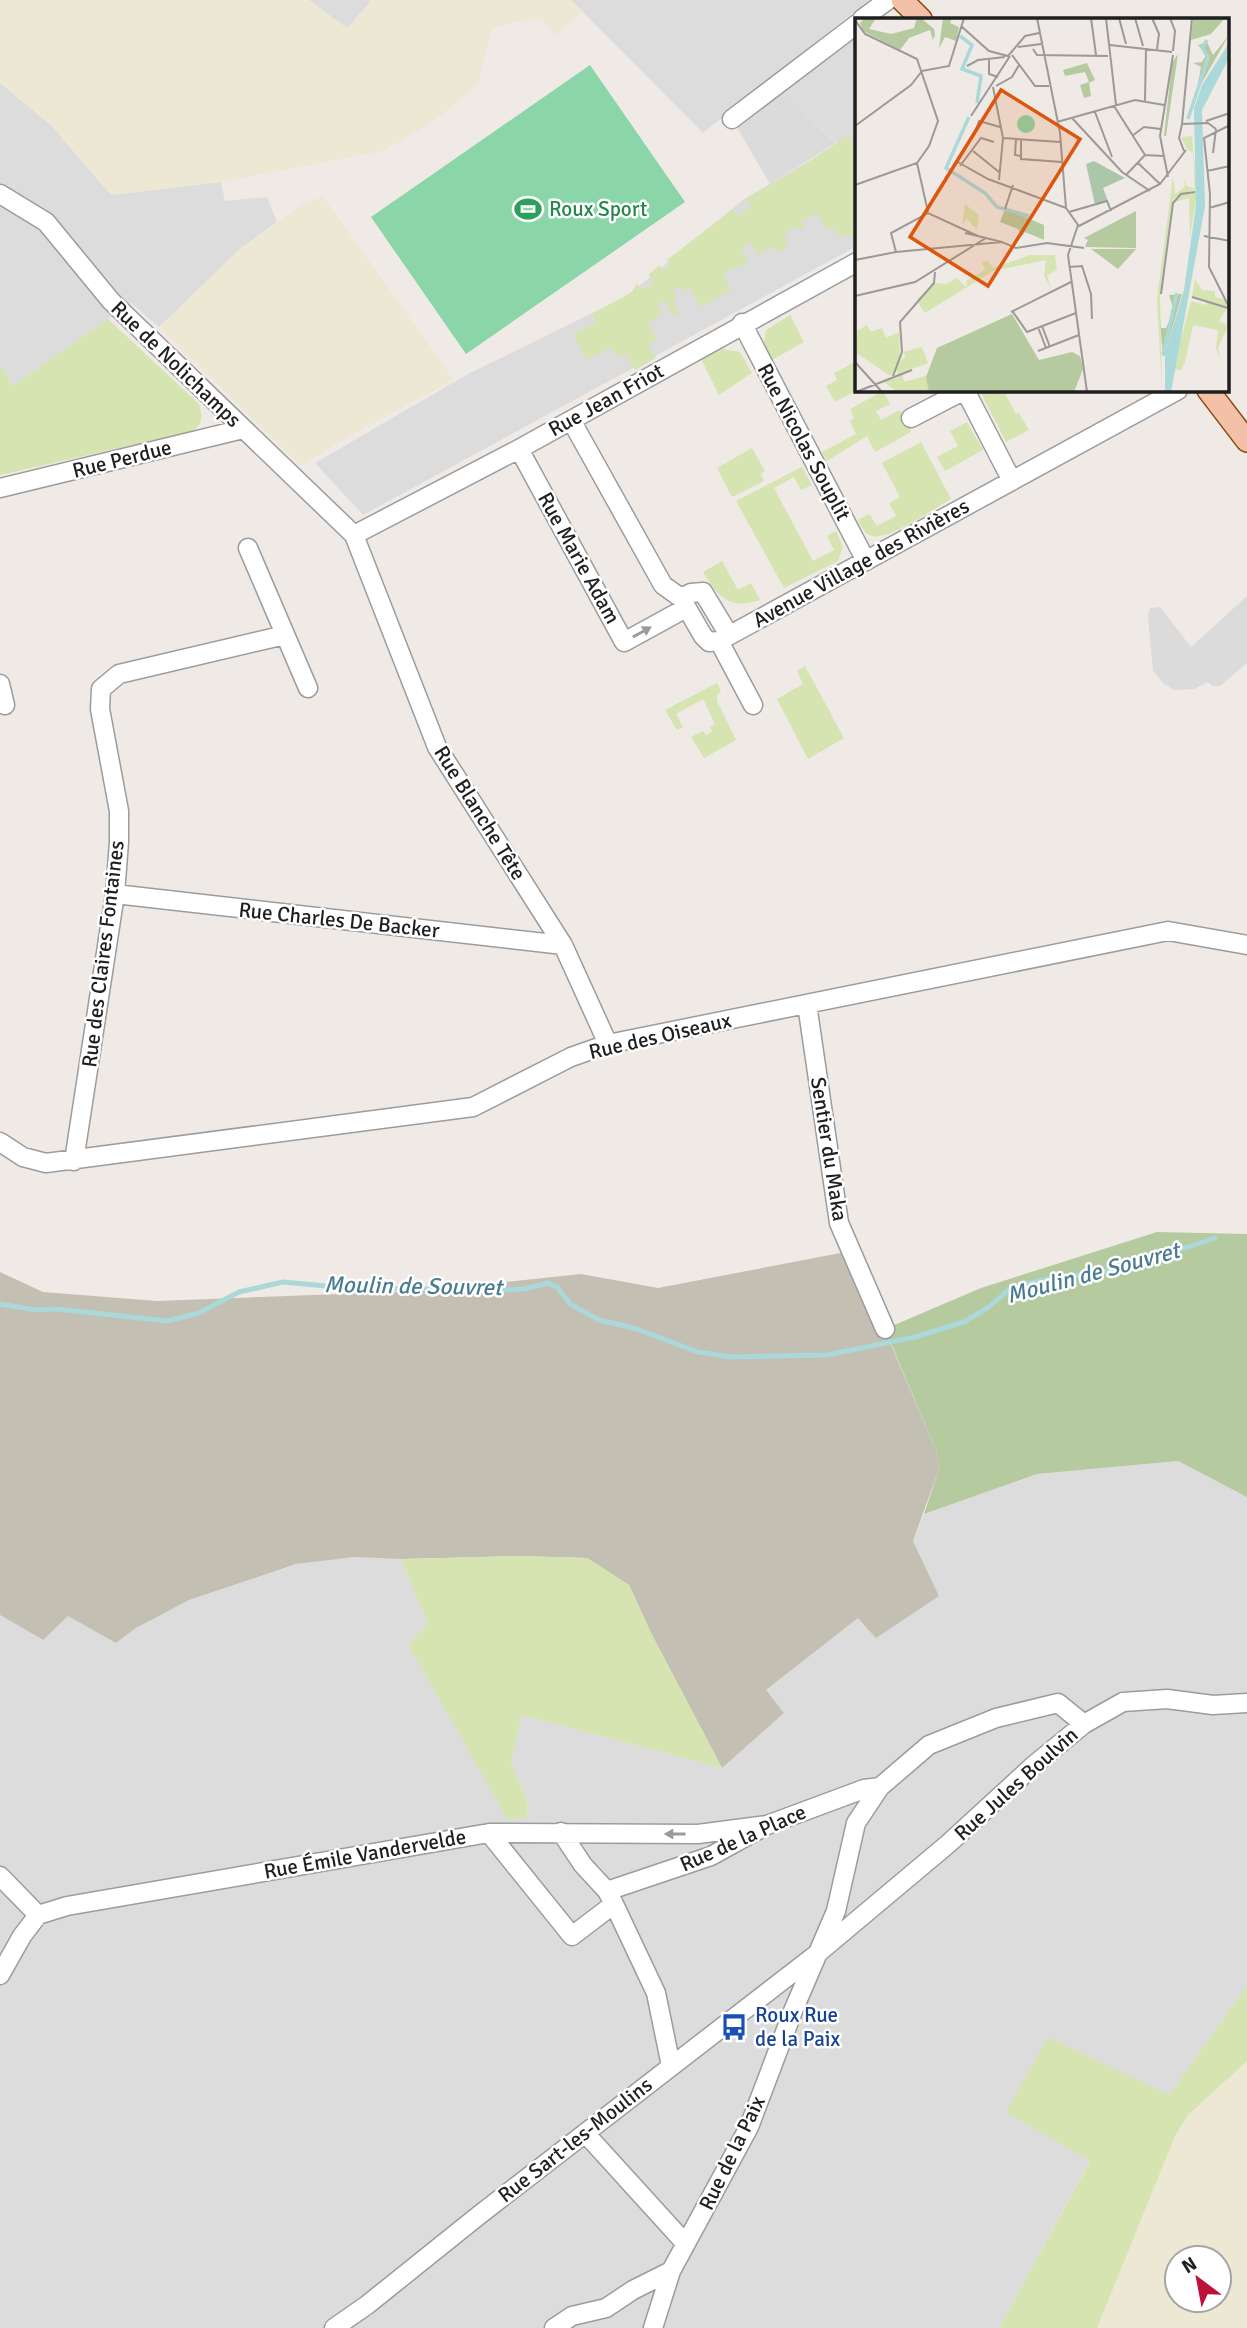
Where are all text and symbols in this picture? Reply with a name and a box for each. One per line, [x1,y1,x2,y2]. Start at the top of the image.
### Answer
inset map [855,18,1230,392]
sports icon: Roux Sport [513,194,543,224]
place label: Roux Sport [549,196,647,222]
street label: Rue de Nolichamps [105,295,247,433]
street label: Rue Jean Friot [544,358,668,442]
street label: Rue Nicolas Souplit [752,359,856,525]
street label: Rue Perdue [70,434,174,484]
street label: Rue Marie Adam [532,488,626,628]
street label: Avenue Village des Rivières [748,493,974,633]
one-way arrow [632,627,652,639]
street label: Rue Blanche Tête [428,741,532,885]
street label: Rue des Claires Fontaines [76,839,130,1069]
street label: Rue Charles De Backer [237,897,441,944]
street label: Rue des Oiseaux [586,1007,734,1065]
street label: Sentier du Maka [805,1075,853,1223]
water label: Moulin de Souvret [1003,1235,1185,1310]
water label: Moulin de Souvret [324,1270,505,1302]
street label: Rue Jules Boulvin [949,1722,1083,1846]
street label: Rue de la Place [676,1799,810,1877]
street label: Rue Émile Vandervelde [262,1823,468,1885]
one-way arrow [664,1828,686,1840]
place label: Roux Rue de la Paix [755,2002,840,2052]
bus stop icon: Roux Rue de la Paix [719,2012,749,2042]
street label: Rue Sart-les-Moulins [493,2072,657,2208]
street label: Rue de la Paix [693,2091,771,2214]
north arrow [1163,2244,1233,2314]
text: N [1178,2252,1201,2279]

